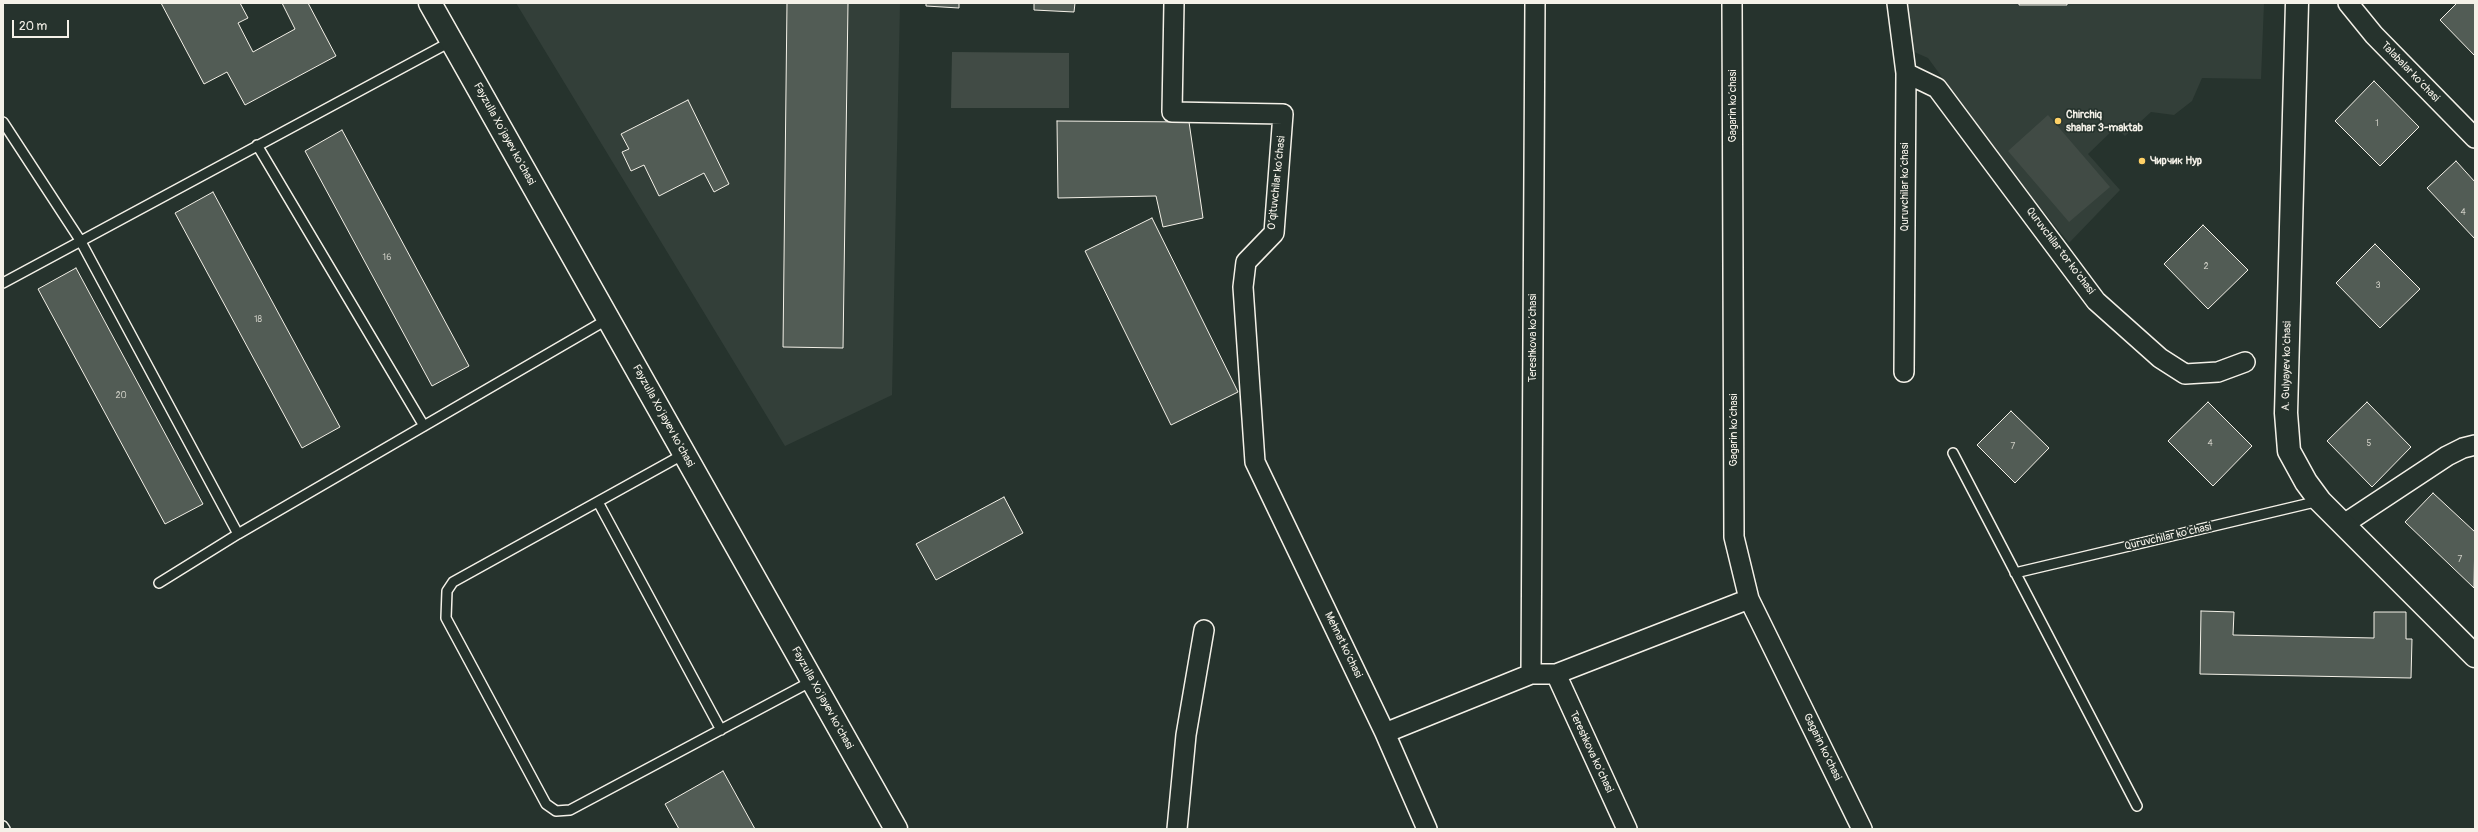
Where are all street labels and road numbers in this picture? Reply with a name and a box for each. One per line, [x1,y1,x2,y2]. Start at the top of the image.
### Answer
street label: Talabalar ko‘chasi [2378,39,2442,105]
street label: Gagarin ko‘chasi [1726,70,1740,142]
street label: Fayzulla Xo‘jayev ko‘chasi [470,80,538,188]
street label: O‘qituvchilar ko‘chasi [1266,135,1288,231]
street label: Quruvchilar ko‘chasi [1898,142,1912,232]
street label: Quruvchilar tor ko‘chasi [2023,205,2097,297]
street label: Tereshkova ko‘chasi [1526,294,1540,382]
street label: A. Gulyayev ko‘chasi [2280,321,2294,411]
street label: Fayzulla Xo‘jayev ko‘chasi [629,362,697,470]
street label: Gagarin ko‘chasi [1727,394,1741,466]
street label: Quruvchilar ko‘chasi [2123,521,2213,553]
street label: Mehnat ko‘chasi [1321,610,1365,680]
street label: Fayzulla Xo‘jayev ko‘chasi [788,644,856,752]
street label: Tereshkova ko‘chasi [1566,709,1616,795]
street label: Gagarin ko‘chasi [1800,711,1844,783]

